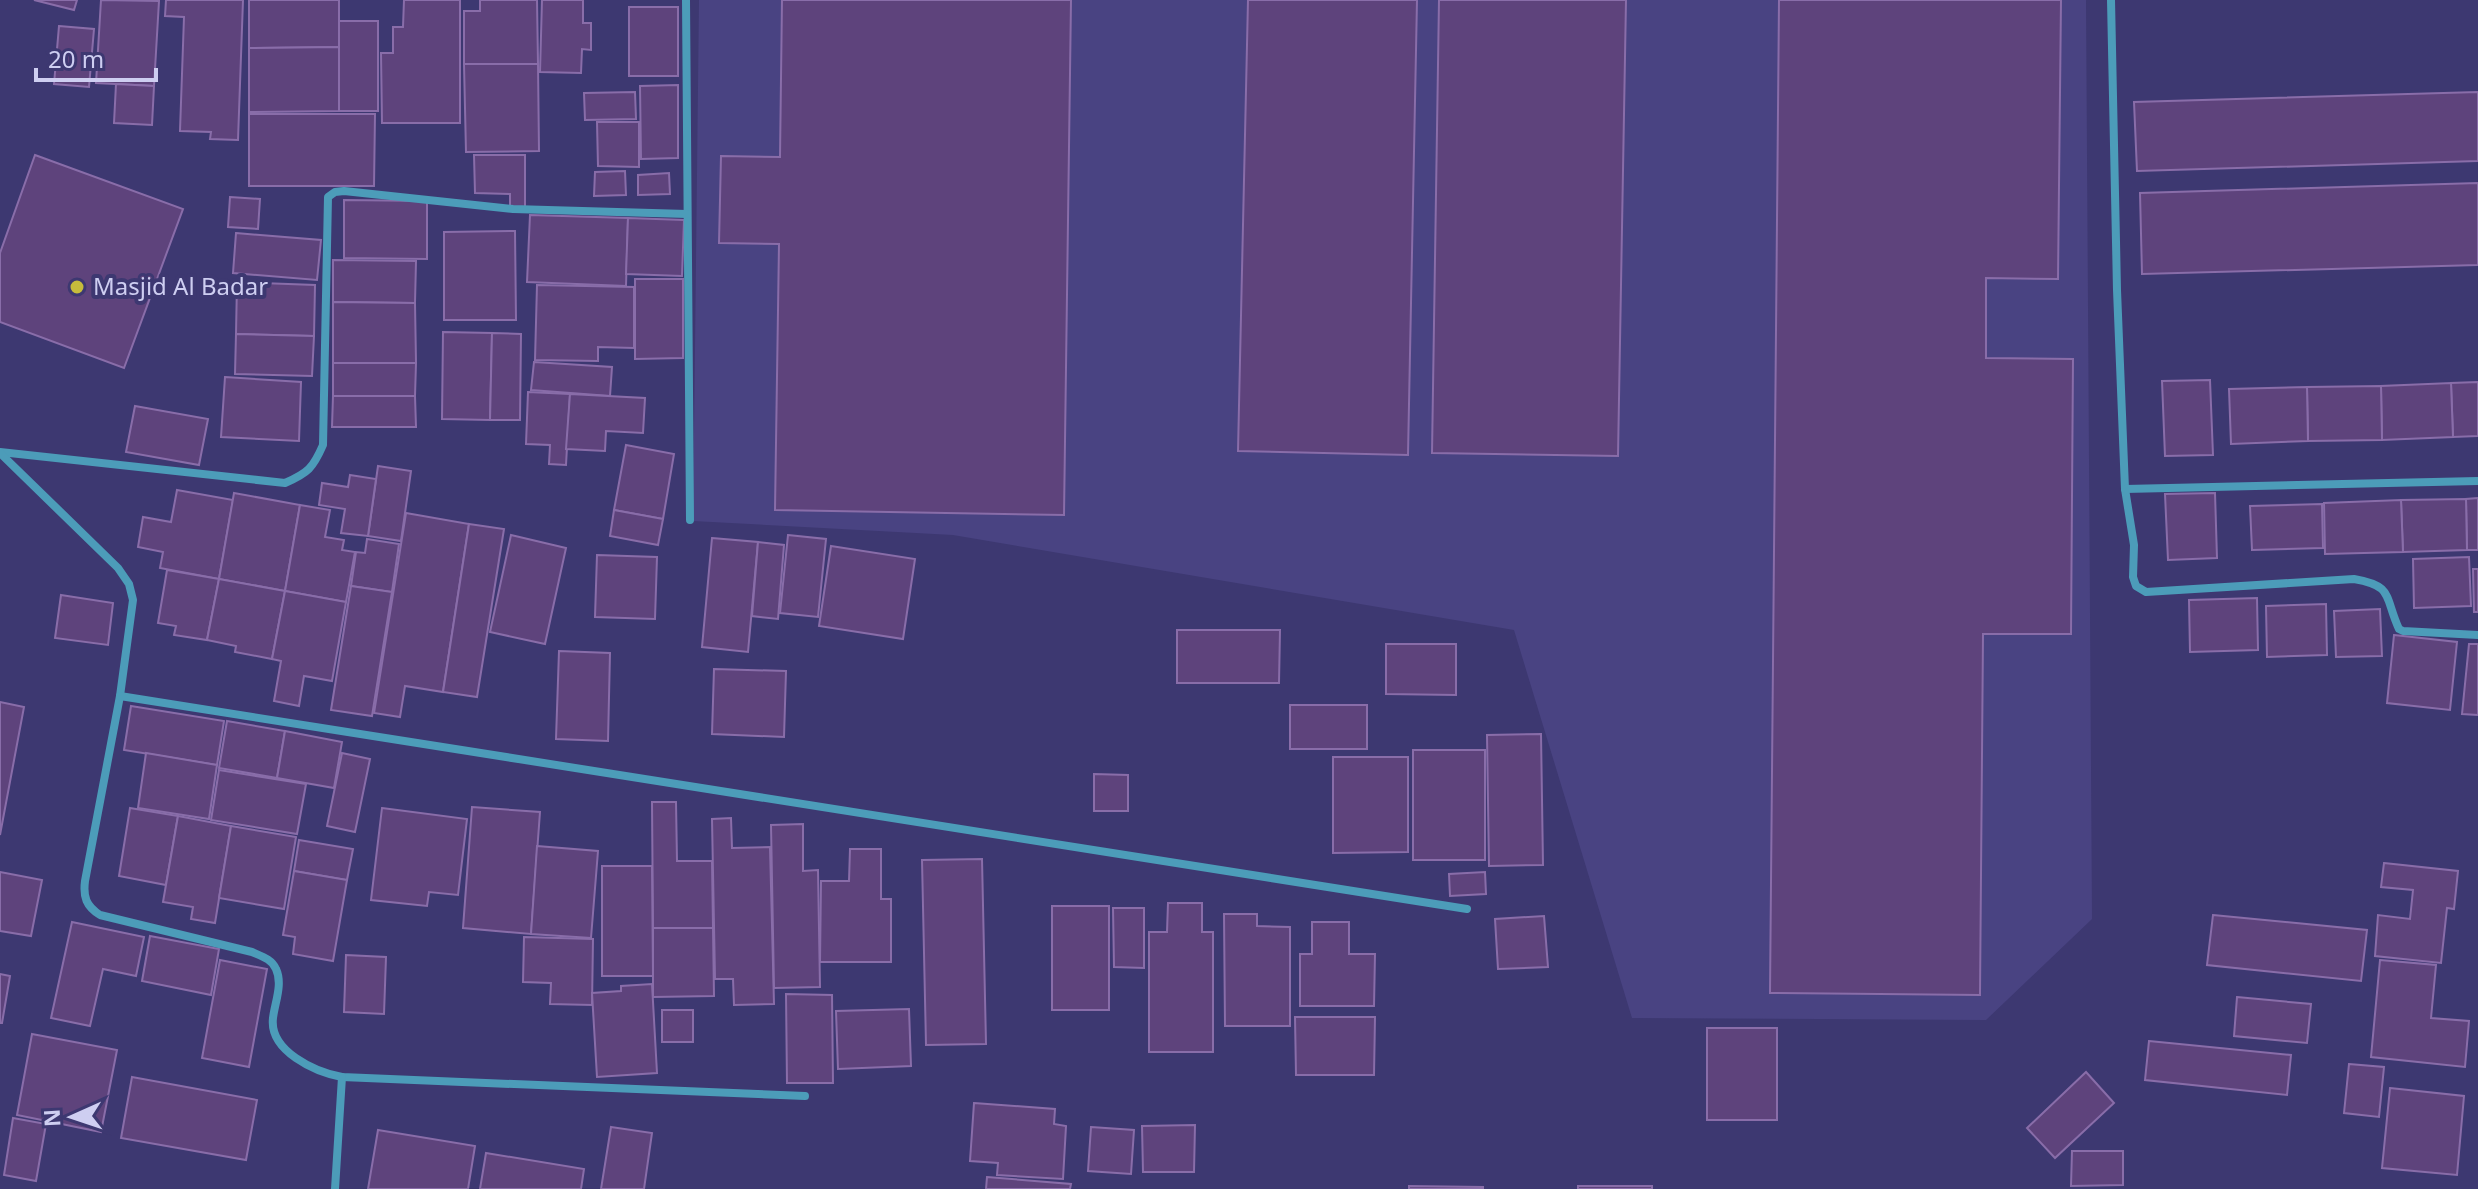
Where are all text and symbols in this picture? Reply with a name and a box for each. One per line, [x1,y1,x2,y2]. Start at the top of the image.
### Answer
scale bar [36,32,156,82]
text: 20 m [48,42,104,75]
place label: Masjid Al Badar [93,269,268,302]
marker: Masjid Al Badar [68,278,86,296]
north arrow [32,1077,112,1157]
text: N [36,1108,66,1128]

